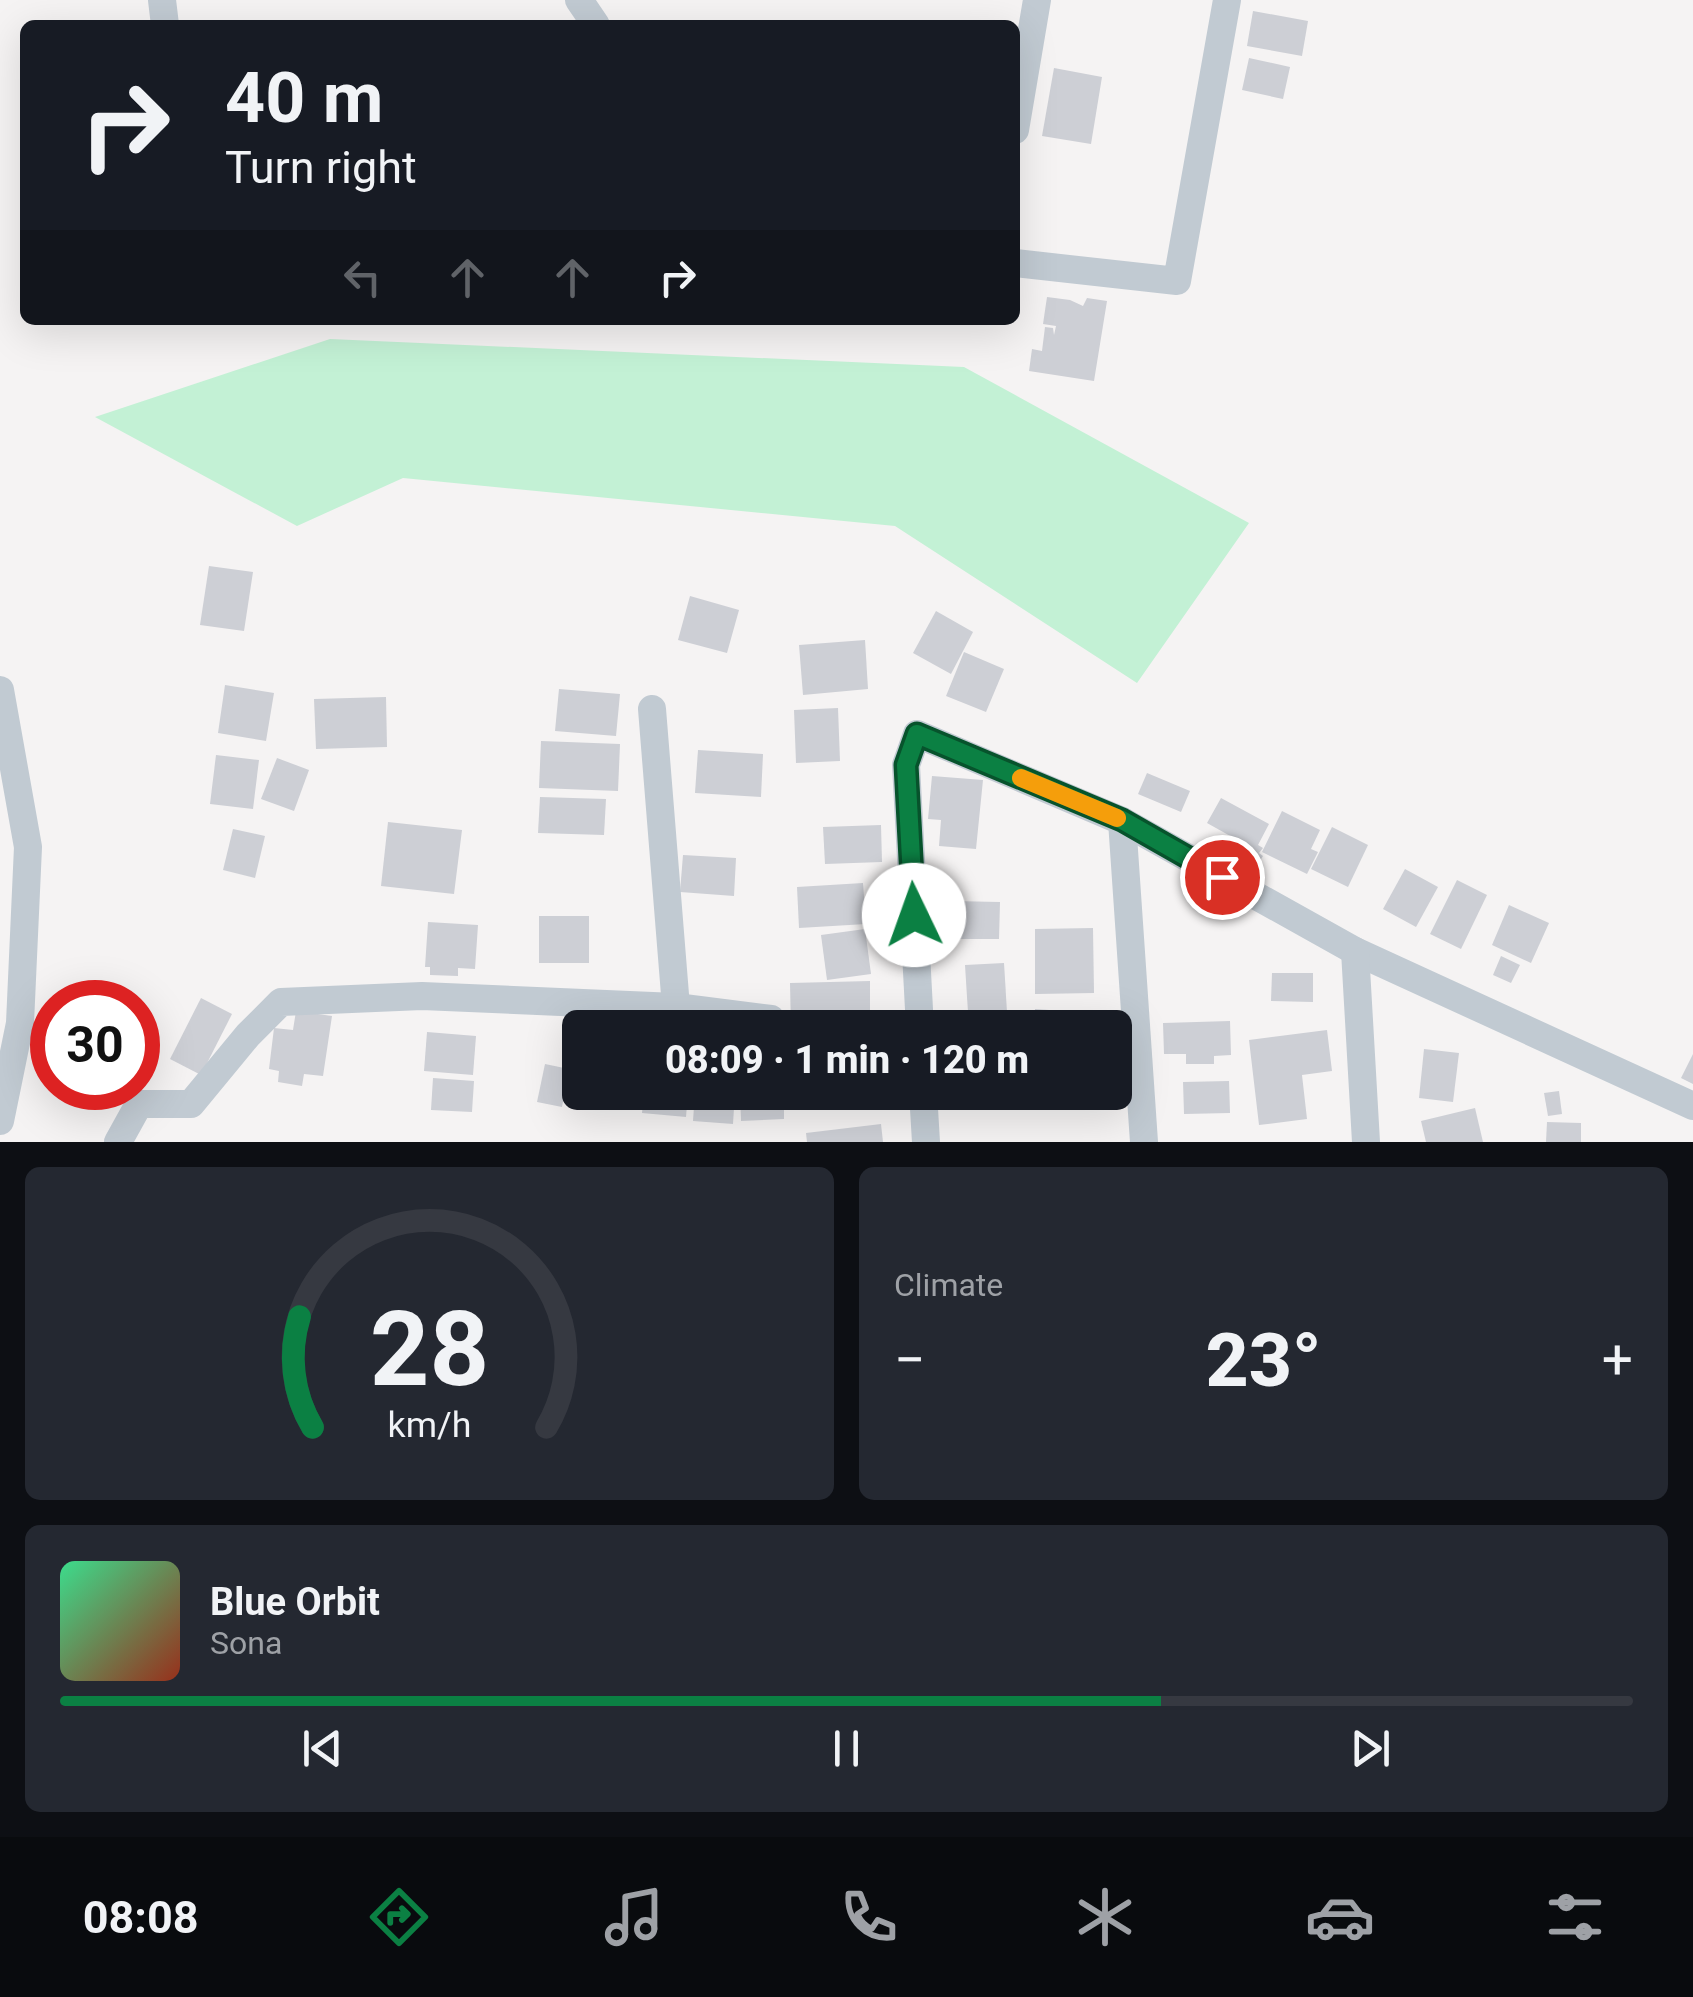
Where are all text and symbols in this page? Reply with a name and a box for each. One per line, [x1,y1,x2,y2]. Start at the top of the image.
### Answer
text: 40 m [225,57,383,139]
icon: right [60,60,190,190]
text: Turn right [225,141,417,194]
icon: left [335,250,390,305]
icon: ahead [440,250,495,305]
icon: ahead [545,250,600,305]
icon: right [650,250,705,305]
pin [1180,835,1265,920]
icon: arrive [1195,850,1250,905]
position arrow [862,863,966,967]
speed limit sign: 30 [30,980,160,1110]
text: 08:09 · 1 min · 120 m [665,1038,1029,1082]
text: Climate [894,1266,1003,1304]
text: 28 [370,1289,489,1410]
text: 23° [1206,1316,1322,1404]
text: − [894,1328,925,1392]
text: + [1602,1328,1633,1392]
text: km/h [388,1404,471,1446]
text: Blue Orbit [210,1580,380,1624]
text: Sona [210,1624,282,1662]
icon: previous [295,1721,350,1776]
icon: pause [819,1721,874,1776]
icon: next [1343,1721,1398,1776]
icon: directions [364,1882,434,1952]
icon: music [599,1882,669,1952]
icon: phone [834,1882,904,1952]
icon: climate [1070,1882,1140,1952]
icon: car [1305,1882,1375,1952]
icon: filters [1540,1882,1610,1952]
text: 08:08 [83,1891,199,1944]

